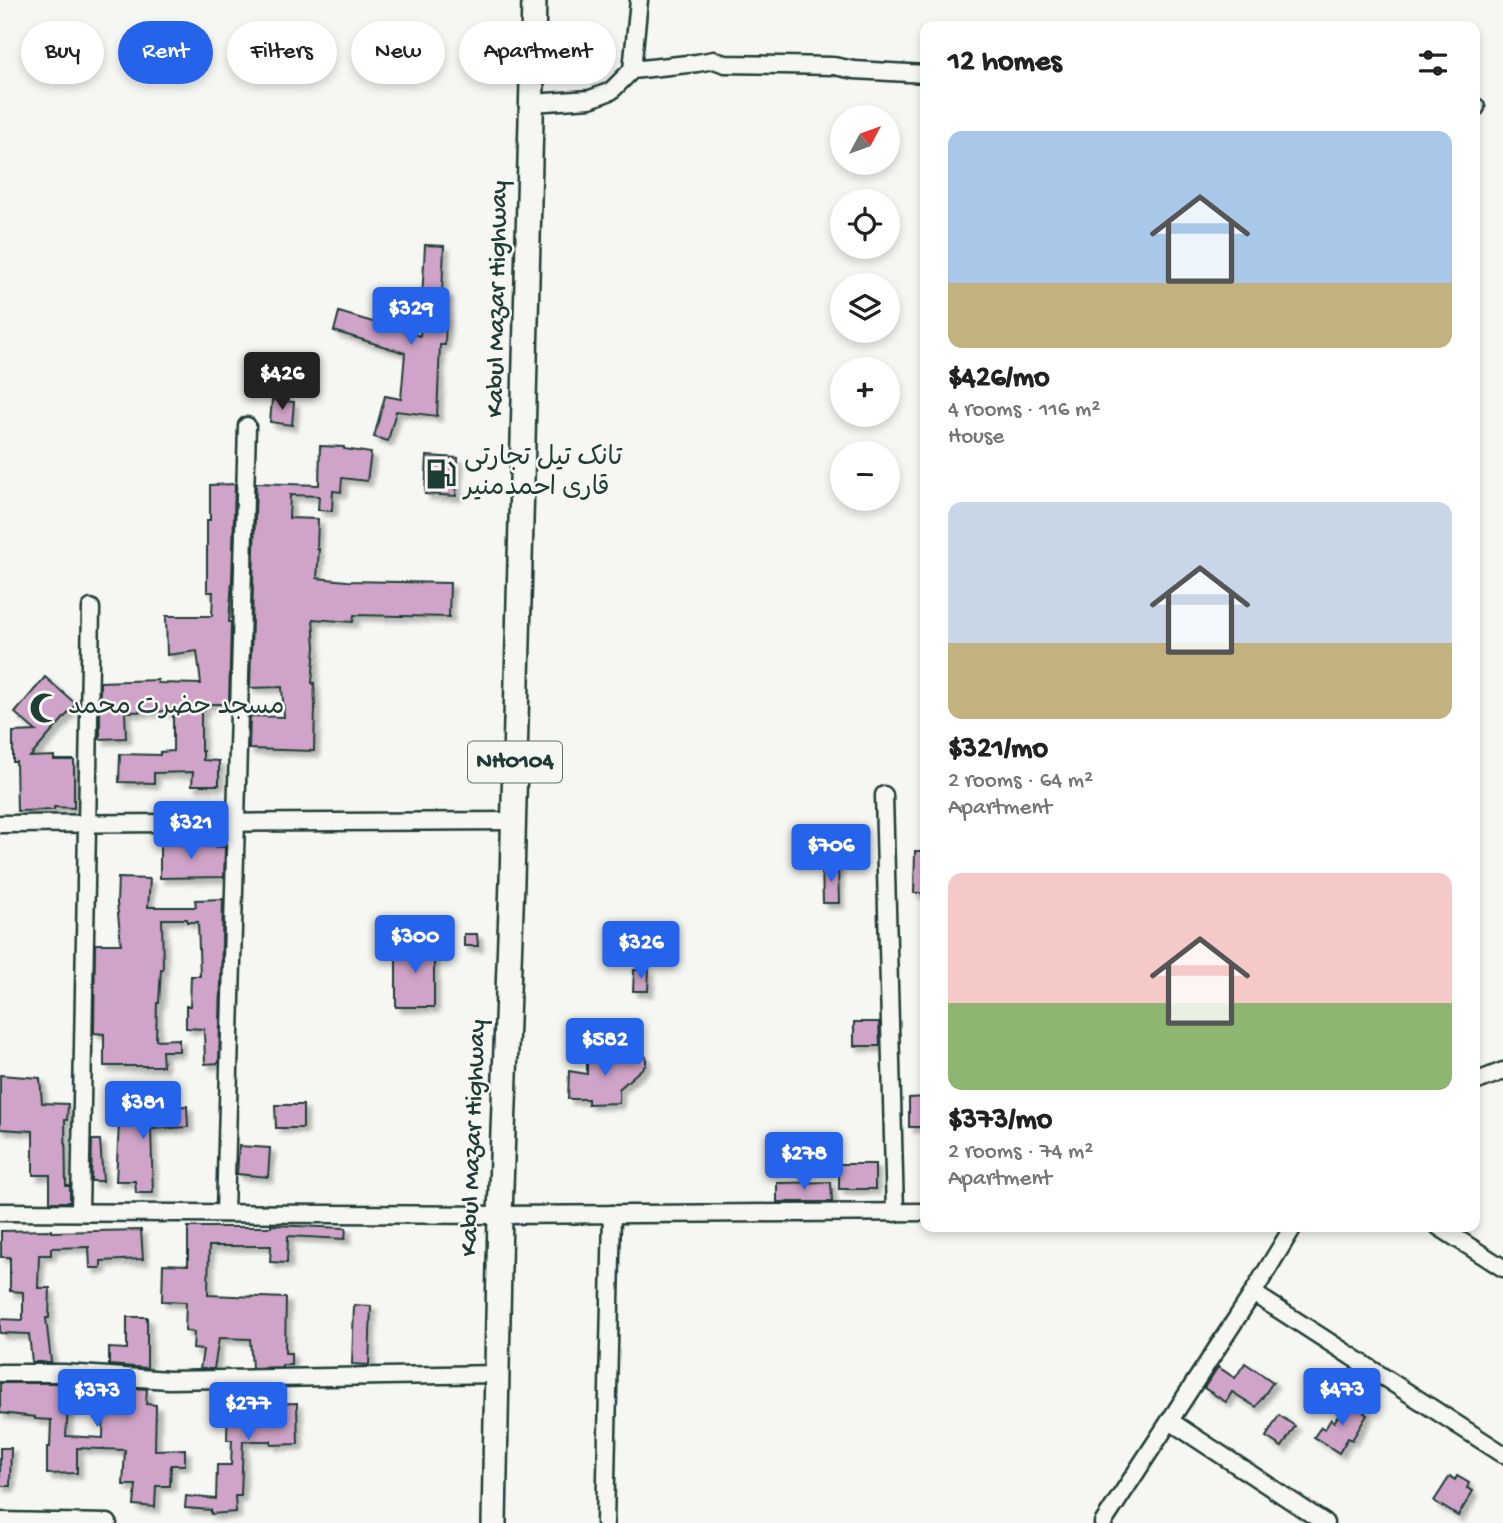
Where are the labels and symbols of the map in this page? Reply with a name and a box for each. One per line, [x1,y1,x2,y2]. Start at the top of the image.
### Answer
north arrow [830,105,900,175]
street label: Kabul Mazar Highway [481,180,517,418]
pin: $329 [370,288,452,347]
pin: $426 [241,352,323,412]
place label: تانک تیل تجارتی قاری احمدمنیر [462,444,623,505]
fuel station icon: تانک تیل تجارتی قاری احمدمنیر [424,457,458,491]
mosque icon: مسجد حضرت محمد [28,691,62,725]
place label: مسجد حضرت محمد [68,693,284,724]
road number: NH0104 [468,742,562,782]
pin: $321 [150,802,232,861]
pin: $706 [790,824,872,884]
pin: $300 [374,916,456,975]
pin: $326 [600,922,682,981]
pin: $582 [564,1018,646,1078]
street label: Kabul Mazar Highway [455,1019,495,1257]
pin: $381 [102,1082,184,1141]
pin: $278 [763,1132,845,1192]
pin: $473 [1301,1368,1383,1428]
pin: $373 [56,1370,138,1429]
pin: $277 [207,1382,289,1442]

